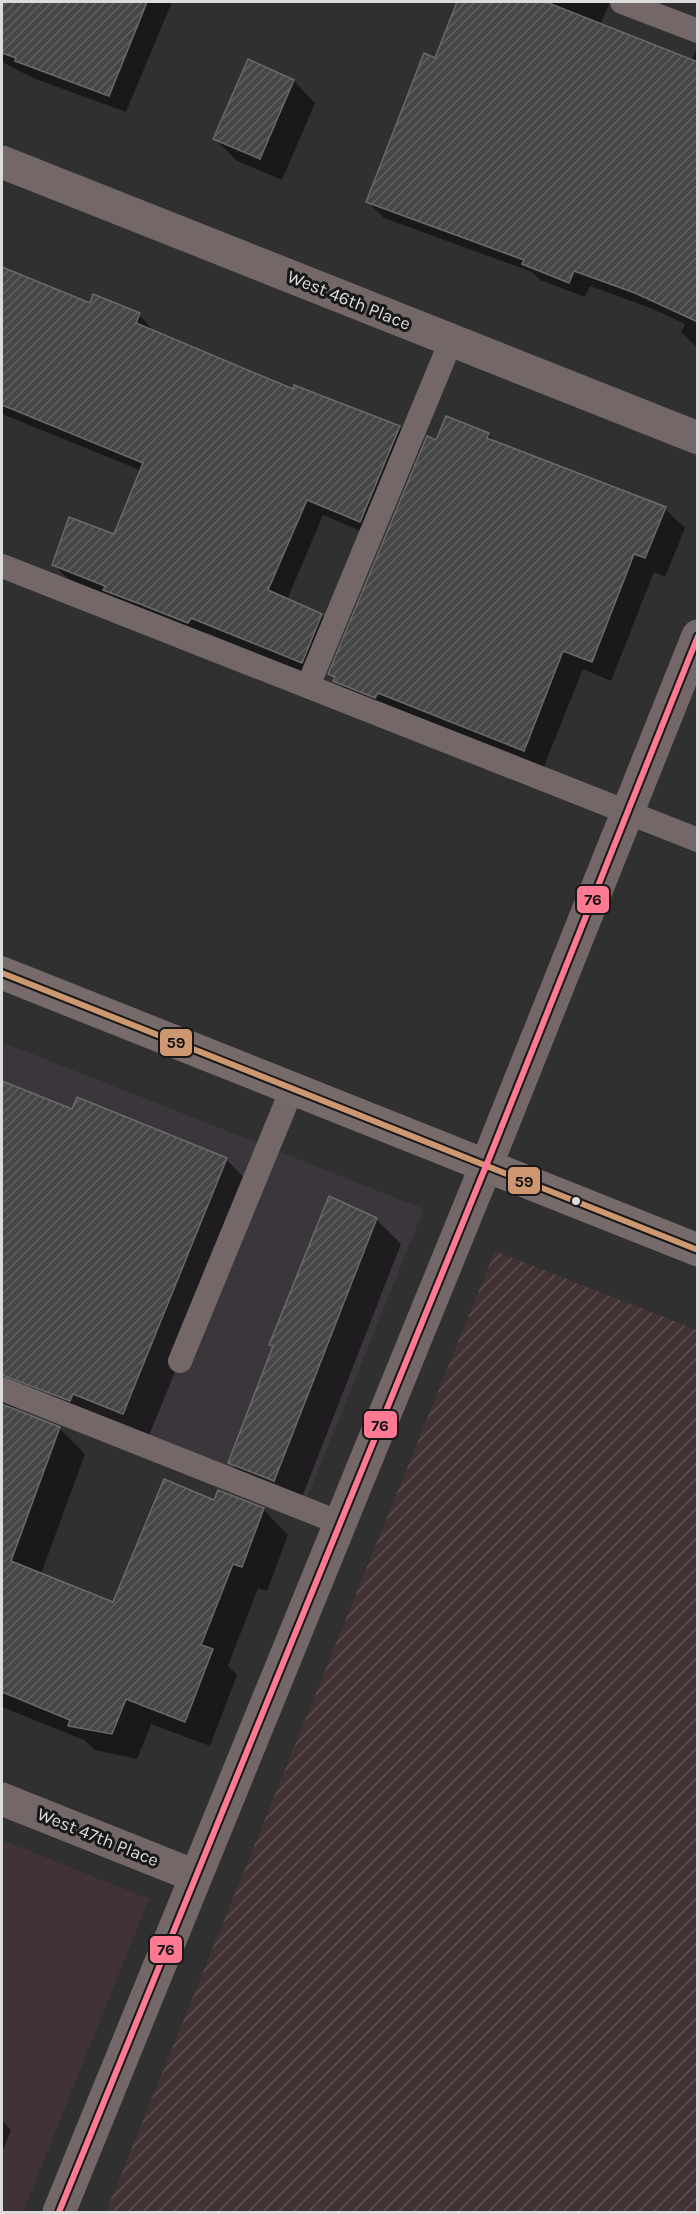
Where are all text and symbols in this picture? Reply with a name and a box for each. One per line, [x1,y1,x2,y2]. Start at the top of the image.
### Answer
street label: West 46th Place [284,265,414,335]
line badge: 76 [576,885,610,914]
text: 76 [584,890,602,909]
line badge: 59 [159,1028,193,1057]
text: 59 [166,1033,186,1052]
line badge: 59 [507,1166,541,1195]
text: 59 [514,1172,534,1191]
unlabelled marker [570,1195,582,1207]
line badge: 76 [363,1410,398,1439]
text: 76 [371,1416,389,1435]
street label: West 47th Place [34,1803,162,1871]
line badge: 76 [149,1935,183,1964]
text: 76 [157,1940,175,1959]

